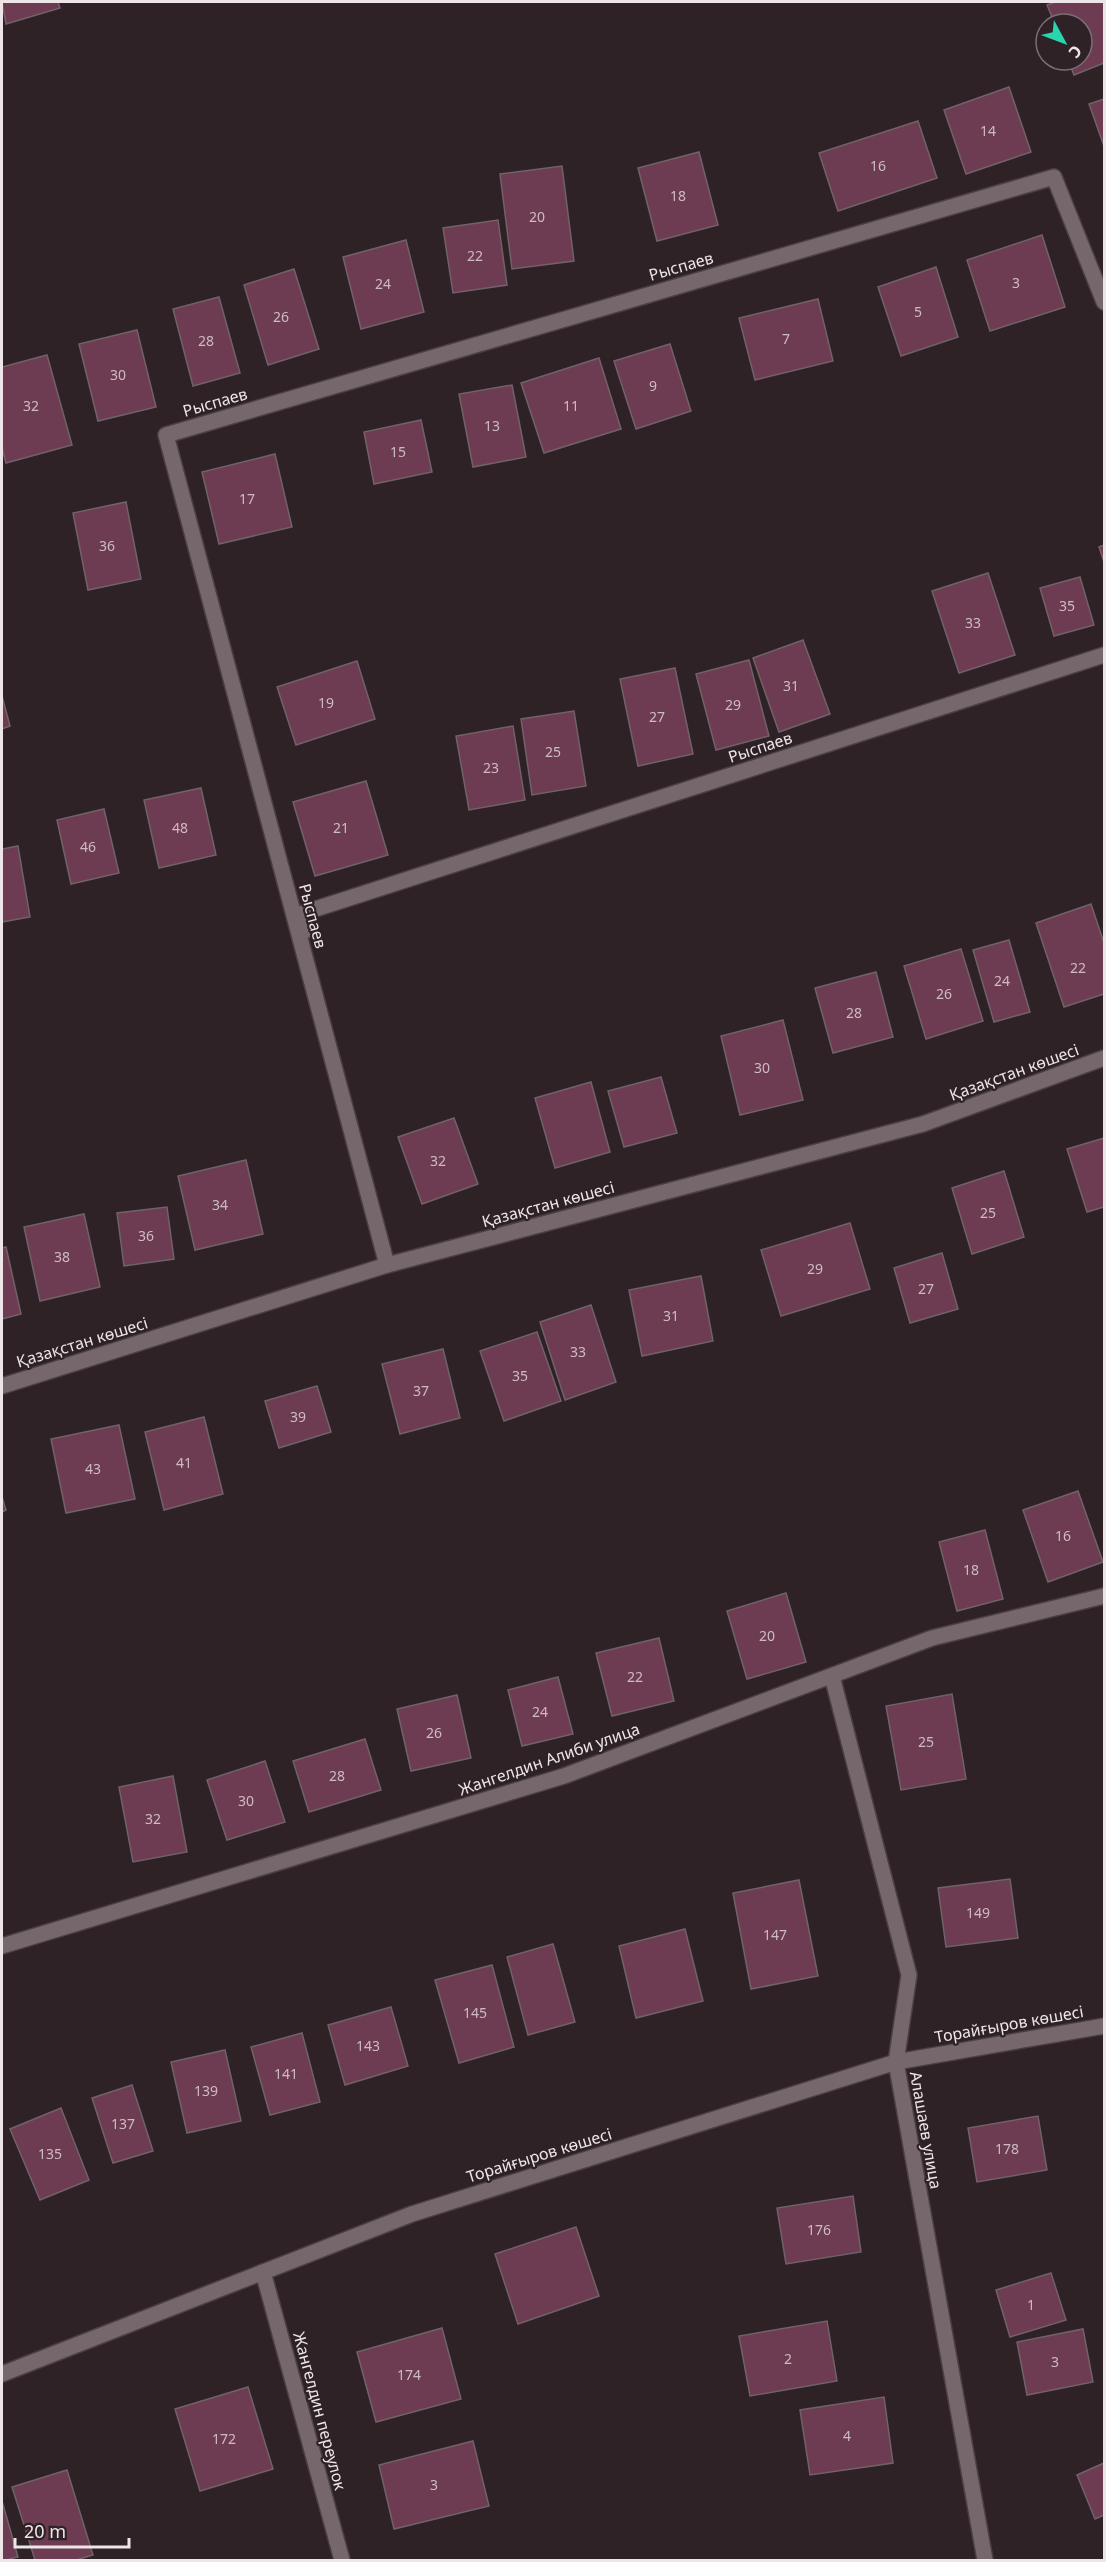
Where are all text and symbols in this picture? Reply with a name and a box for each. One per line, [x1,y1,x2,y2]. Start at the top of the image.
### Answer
north arrow [1034,12,1094,72]
text: С [1064,41,1087,63]
house number: 14 [980,121,996,140]
house number: 16 [870,156,886,175]
house number: 18 [670,186,686,205]
house number: 20 [529,207,545,226]
house number: 22 [467,246,483,265]
street label: Рыспаев [646,246,716,286]
house number: 3 [1012,273,1020,292]
house number: 24 [375,274,391,293]
house number: 5 [914,302,922,321]
house number: 26 [273,307,289,326]
house number: 7 [782,329,790,348]
house number: 28 [198,331,214,350]
house number: 30 [110,365,126,384]
house number: 9 [649,376,657,395]
street label: Рыспаев [180,382,250,422]
house number: 32 [23,396,39,415]
house number: 11 [563,396,579,415]
house number: 13 [484,416,500,435]
house number: 15 [390,442,406,461]
house number: 17 [239,489,255,508]
house number: 36 [99,536,115,555]
house number: 35 [1059,596,1075,615]
house number: 33 [965,613,981,632]
house number: 31 [783,676,799,695]
house number: 19 [318,693,334,712]
house number: 29 [725,695,741,714]
house number: 27 [649,707,665,726]
street label: Рыспаев [725,726,795,768]
house number: 25 [545,742,561,761]
house number: 23 [483,758,499,777]
house number: 48 [172,818,188,837]
house number: 21 [333,818,349,837]
house number: 46 [80,837,96,856]
street label: Рыспаев [294,881,332,951]
house number: 22 [1070,958,1086,977]
house number: 24 [994,971,1010,990]
house number: 26 [936,984,952,1003]
house number: 28 [846,1003,862,1022]
street label: Қазақстан көшесі [946,1038,1082,1106]
house number: 30 [754,1058,770,1077]
house number: 32 [430,1151,446,1170]
street label: Қазақстан көшесі [479,1176,617,1232]
house number: 34 [212,1195,228,1214]
house number: 25 [980,1203,996,1222]
house number: 36 [138,1226,154,1245]
house number: 38 [54,1247,70,1266]
house number: 29 [807,1259,823,1278]
house number: 27 [918,1279,934,1298]
house number: 31 [663,1306,679,1325]
street label: Қазақстан көшесі [14,1312,150,1372]
house number: 33 [570,1342,586,1361]
house number: 35 [512,1366,528,1385]
house number: 37 [413,1381,429,1400]
house number: 39 [290,1407,306,1426]
house number: 41 [176,1453,192,1472]
house number: 43 [85,1459,101,1478]
house number: 16 [1055,1526,1071,1545]
house number: 18 [963,1560,979,1579]
house number: 20 [759,1626,775,1645]
house number: 22 [627,1667,643,1686]
house number: 24 [532,1702,548,1721]
street label: Жангелдин Алиби улица [455,1718,643,1800]
house number: 26 [426,1723,442,1742]
house number: 25 [918,1732,934,1751]
house number: 28 [329,1766,345,1785]
house number: 30 [238,1791,254,1810]
house number: 32 [145,1809,161,1828]
house number: 149 [966,1903,990,1922]
house number: 147 [763,1925,787,1944]
street label: Торайғыров көшесі [933,2000,1085,2048]
house number: 145 [463,2003,487,2022]
house number: 143 [356,2036,380,2055]
house number: 141 [274,2064,298,2083]
street label: Алашаев улица [905,2069,947,2191]
house number: 139 [194,2081,218,2100]
house number: 137 [111,2114,135,2133]
street label: Торайғыров көшесі [464,2122,614,2188]
house number: 178 [995,2139,1019,2158]
house number: 135 [38,2144,62,2163]
house number: 176 [807,2220,831,2239]
house number: 1 [1027,2295,1035,2314]
street label: Жангелдин переулок [288,2329,352,2493]
house number: 2 [784,2349,792,2368]
house number: 3 [1051,2352,1059,2371]
house number: 174 [397,2365,421,2384]
house number: 4 [843,2426,851,2445]
house number: 172 [212,2429,236,2448]
house number: 3 [430,2475,438,2494]
scale bar [15,2511,129,2549]
text: 20 m [24,2519,66,2543]

